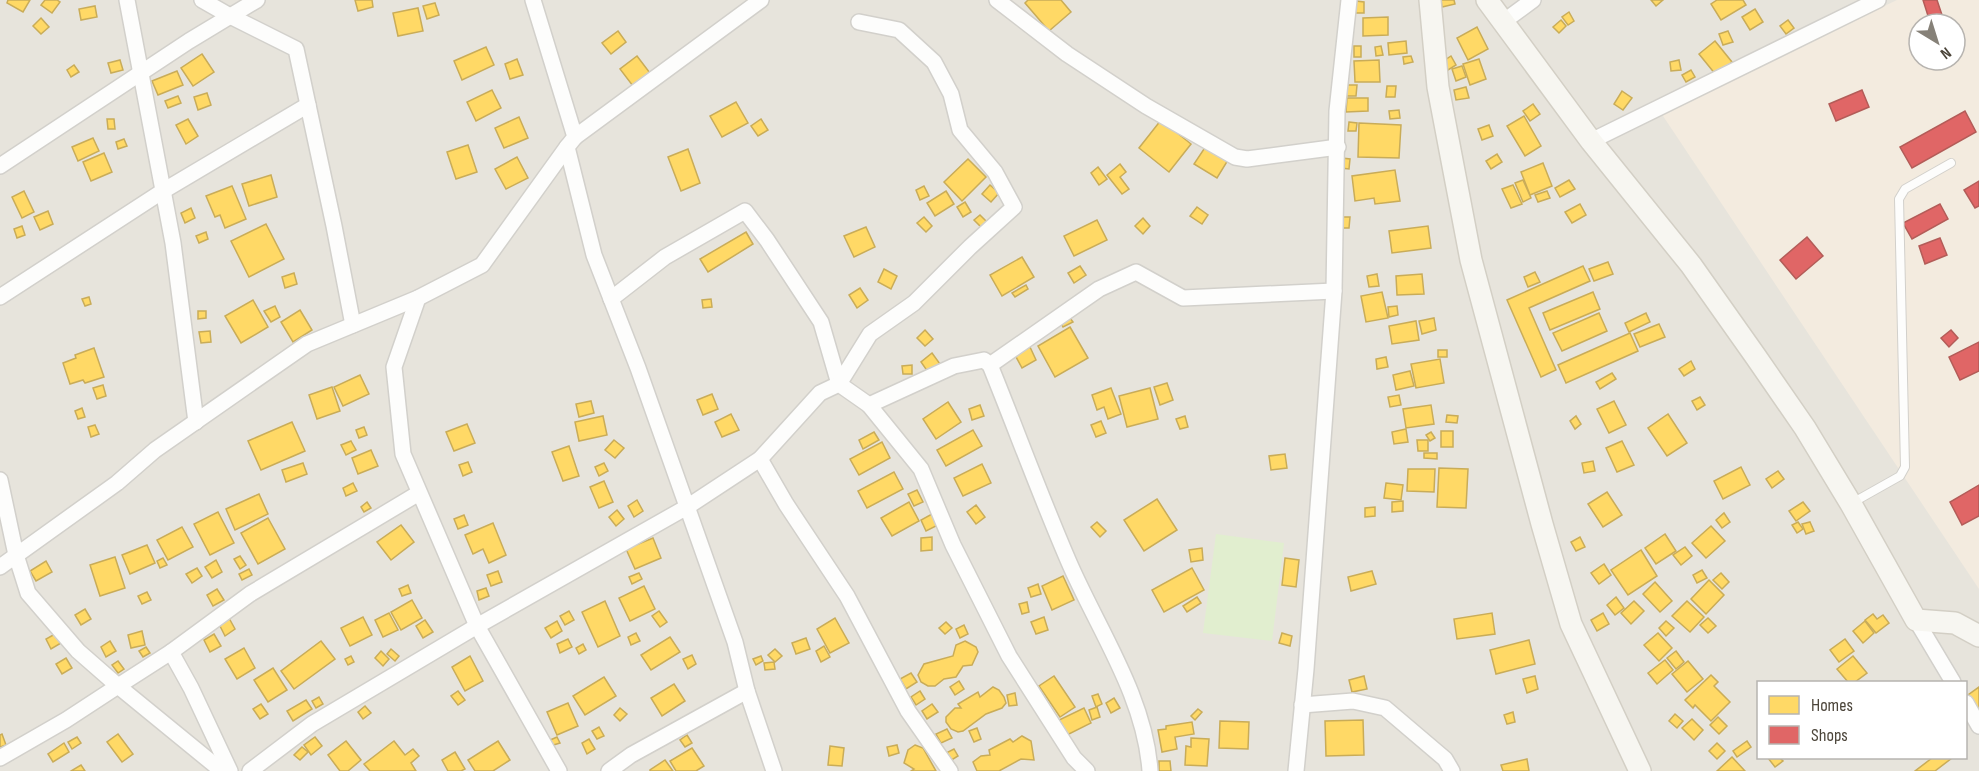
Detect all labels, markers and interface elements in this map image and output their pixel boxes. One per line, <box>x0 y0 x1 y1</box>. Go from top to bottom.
north arrow <box>1907 12 1967 72</box>
text: N <box>1936 43 1955 63</box>
legend <box>1757 681 1967 759</box>
text: Homes <box>1811 695 1853 716</box>
text: Shops <box>1811 725 1848 746</box>

